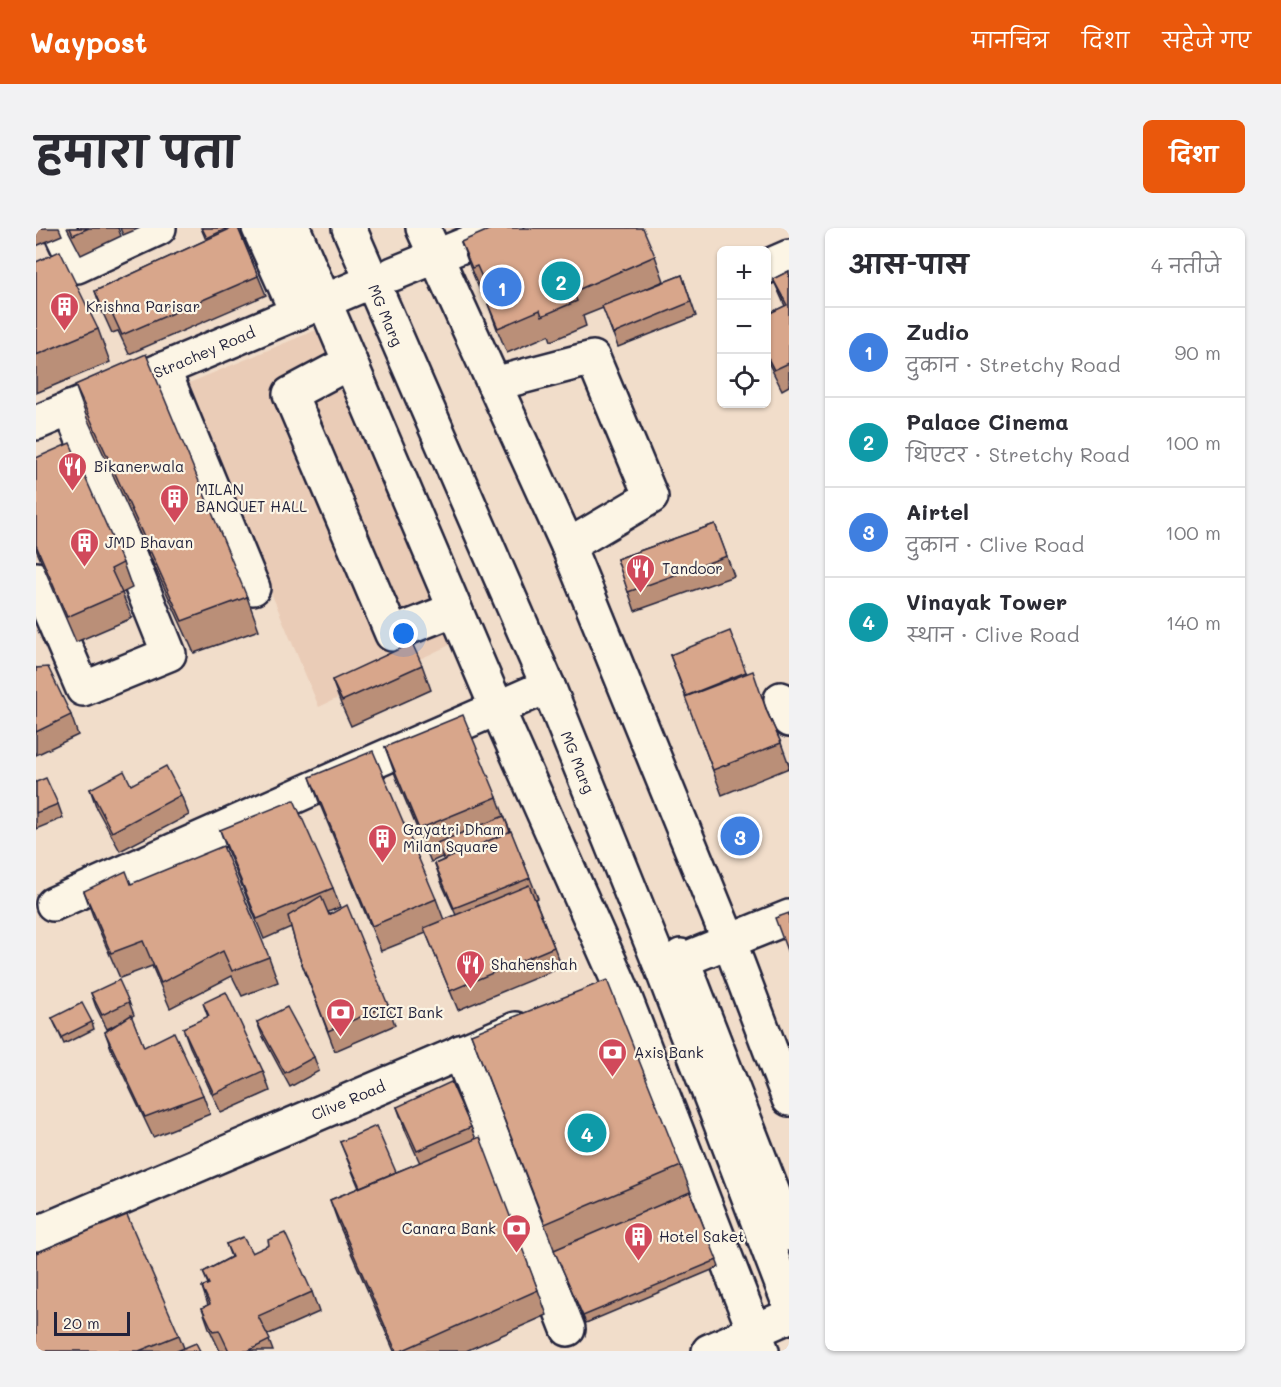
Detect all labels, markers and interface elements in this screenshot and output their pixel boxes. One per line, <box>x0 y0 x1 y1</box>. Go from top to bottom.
text: Waypost <box>30 24 147 60</box>
text: मानचित्र <box>972 26 1049 53</box>
text: दिशा <box>1082 26 1129 53</box>
text: सहेजे गए <box>1162 26 1251 53</box>
button: दिशा <box>1143 120 1245 193</box>
text: हमारा पता <box>36 123 238 178</box>
map controls <box>717 246 771 408</box>
button: + <box>717 246 771 300</box>
text: आस-पास <box>849 247 968 281</box>
text: 4 नतीजे <box>1151 252 1221 278</box>
pin: 2 <box>542 259 580 304</box>
pin: 1 <box>482 264 522 310</box>
street label: MG Marg <box>364 281 408 349</box>
building icon: Krishna Parisar <box>49 290 81 332</box>
place label: Krishna Parisar <box>86 296 200 316</box>
button: − <box>717 300 771 354</box>
text: Zudio <box>906 317 969 346</box>
street label: Strachey Road <box>150 322 258 382</box>
text: 1 <box>864 339 873 365</box>
text: 90 m <box>1175 339 1221 365</box>
text: दुकान · Stretchy Road <box>906 351 1121 377</box>
button: locate <box>717 354 771 408</box>
text: Palace Cinema <box>906 407 1069 436</box>
text: 2 <box>863 429 874 455</box>
text: 100 m <box>1165 429 1221 455</box>
text: थिएटर · Stretchy Road <box>906 441 1130 467</box>
restaurant icon: Bikanerwala <box>57 450 89 492</box>
place label: Bikanerwala <box>94 456 184 476</box>
place label: MILAN BANQUET HALL <box>196 479 307 516</box>
building icon: MILAN BANQUET HALL <box>159 482 191 524</box>
text: Airtel <box>906 497 969 526</box>
text: 3 <box>863 519 875 545</box>
text: 100 m <box>1165 519 1221 545</box>
building icon: JMD Bhavan <box>68 526 100 568</box>
text: दुकान · Clive Road <box>906 531 1084 557</box>
place label: JMD Bhavan <box>105 532 193 552</box>
restaurant icon: Tandoor <box>625 552 657 594</box>
place label: Tandoor <box>662 558 723 578</box>
text: Vinayak Tower <box>906 587 1067 616</box>
text: 4 <box>862 609 875 635</box>
text: 140 m <box>1166 609 1221 635</box>
your location <box>389 619 418 648</box>
text: स्थान · Clive Road <box>906 621 1080 647</box>
street label: MG Marg <box>556 728 600 796</box>
pin: 3 <box>720 814 760 858</box>
place label: Gayatri Dham Milan Square <box>403 819 504 856</box>
building icon: Gayatri Dham Milan Square <box>366 822 398 864</box>
restaurant icon: Shahenshah <box>454 948 486 990</box>
place label: Shahenshah <box>491 954 577 974</box>
bank icon: ICICI Bank <box>325 996 357 1038</box>
place label: ICICI Bank <box>362 1002 443 1022</box>
bank icon: Axis Bank <box>597 1036 629 1078</box>
place label: Axis Bank <box>634 1042 704 1062</box>
street label: Clive Road <box>308 1075 388 1125</box>
pin: 4 <box>568 1110 606 1156</box>
bank icon: Canara Bank <box>501 1212 533 1254</box>
place label: Canara Bank <box>402 1218 496 1238</box>
building icon: Hotel Saket <box>622 1220 654 1262</box>
place label: Hotel Saket <box>659 1226 745 1246</box>
scale bar <box>54 1309 130 1336</box>
text: 20 m <box>63 1312 100 1333</box>

